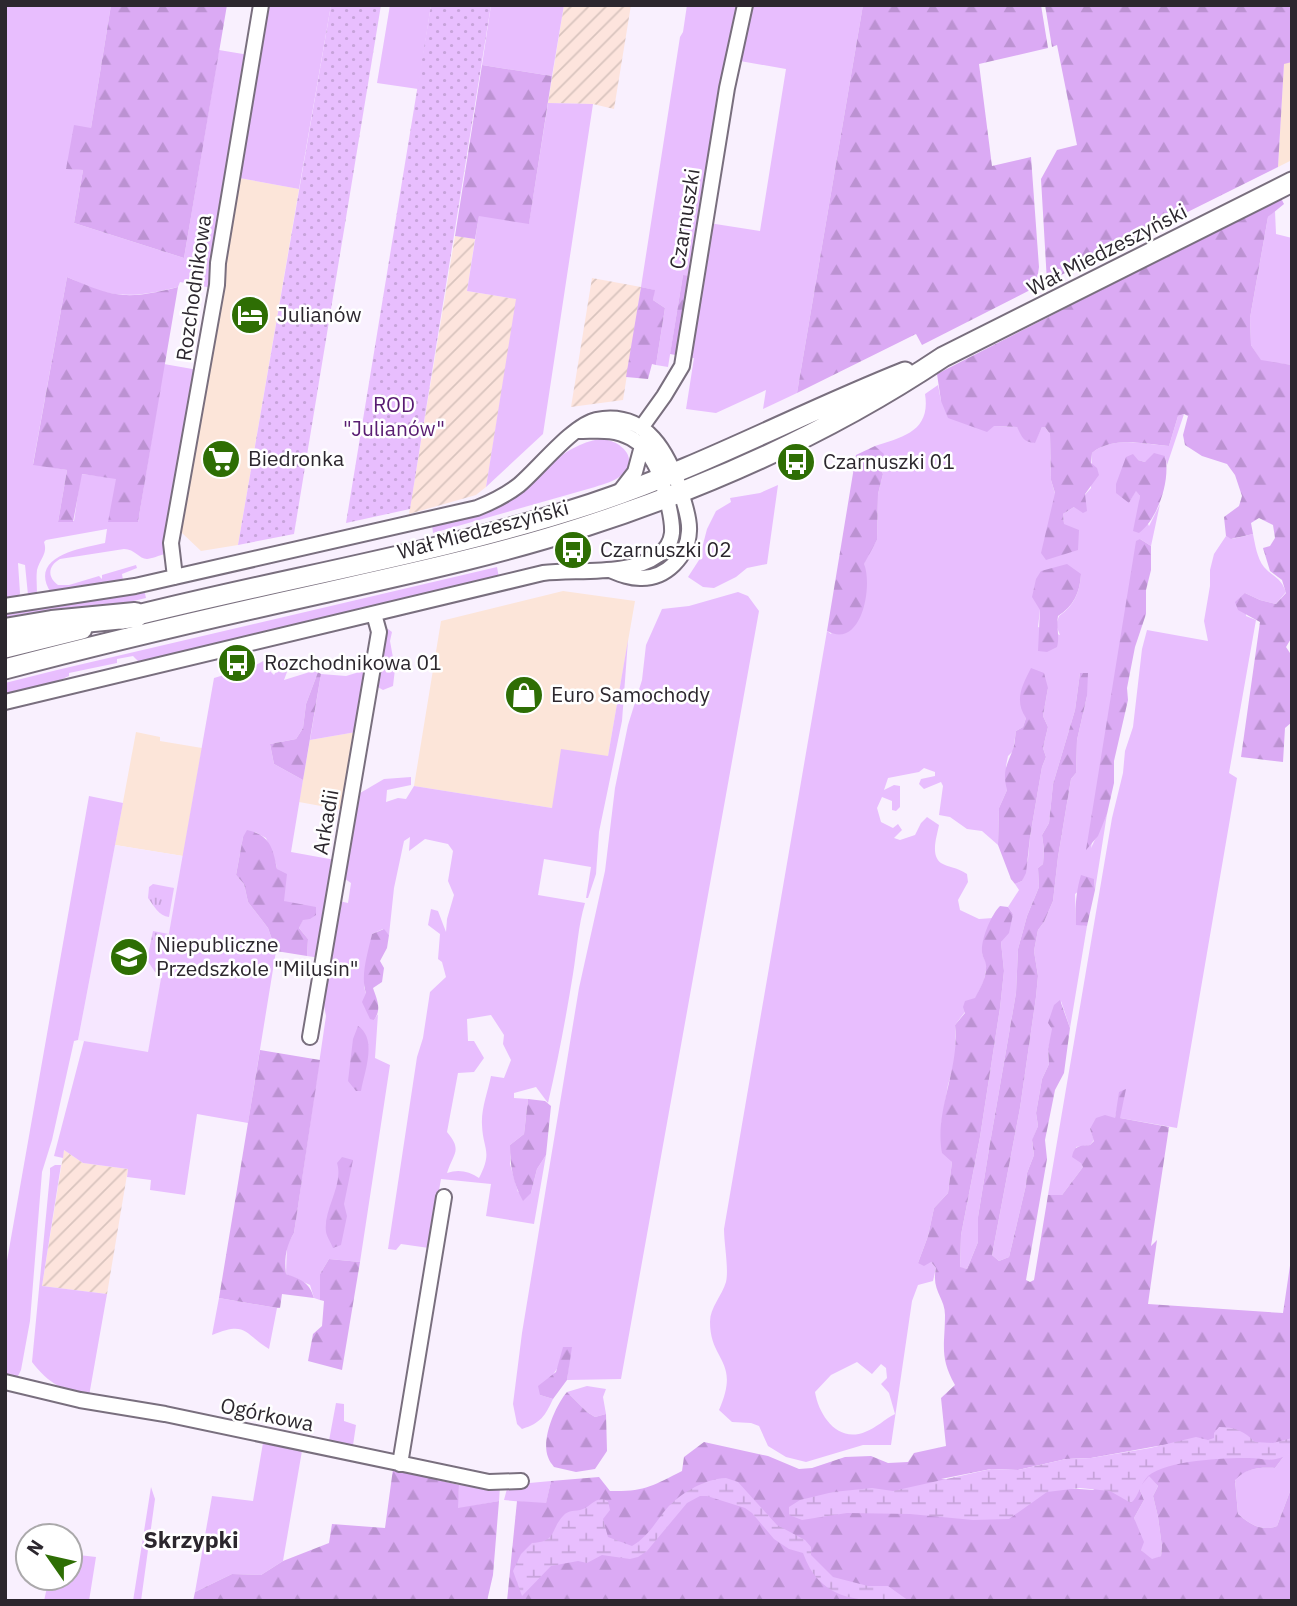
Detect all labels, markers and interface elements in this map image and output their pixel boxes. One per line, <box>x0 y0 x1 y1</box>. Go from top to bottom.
street label: Czarnuszki <box>662 166 706 271</box>
street label: Wał Miedzeszyński <box>1022 197 1191 302</box>
street label: Rozchodnikowa <box>169 213 217 363</box>
hotel icon: Julianów <box>229 294 271 336</box>
place label: Julianów <box>277 300 362 328</box>
park label: ROD "Julianów" <box>343 390 445 442</box>
supermarket icon: Biedronka <box>200 438 242 480</box>
bus stop icon: Czarnuszki 01 <box>775 441 817 483</box>
place label: Biedronka <box>248 444 344 472</box>
place label: Czarnuszki 01 <box>823 447 955 475</box>
street label: Wał Miedzeszyński <box>394 493 572 565</box>
bus stop icon: Czarnuszki 02 <box>552 529 594 571</box>
place label: Czarnuszki 02 <box>600 535 732 563</box>
bus stop icon: Rozchodnikowa 01 <box>216 642 258 684</box>
place label: Rozchodnikowa 01 <box>264 648 442 676</box>
shop icon: Euro Samochody <box>503 674 545 716</box>
place label: Euro Samochody <box>551 680 710 708</box>
street label: Arkadii <box>305 787 345 857</box>
place label: Niepubliczne Przedszkole "Milusin" <box>156 930 359 982</box>
school or university icon: Niepubliczne Przedszkole "Milusin" <box>108 936 150 978</box>
street label: Ogórkowa <box>218 1390 316 1438</box>
north arrow <box>14 1522 84 1592</box>
district label: Skrzypki <box>144 1524 238 1554</box>
text: N <box>21 1535 49 1560</box>

